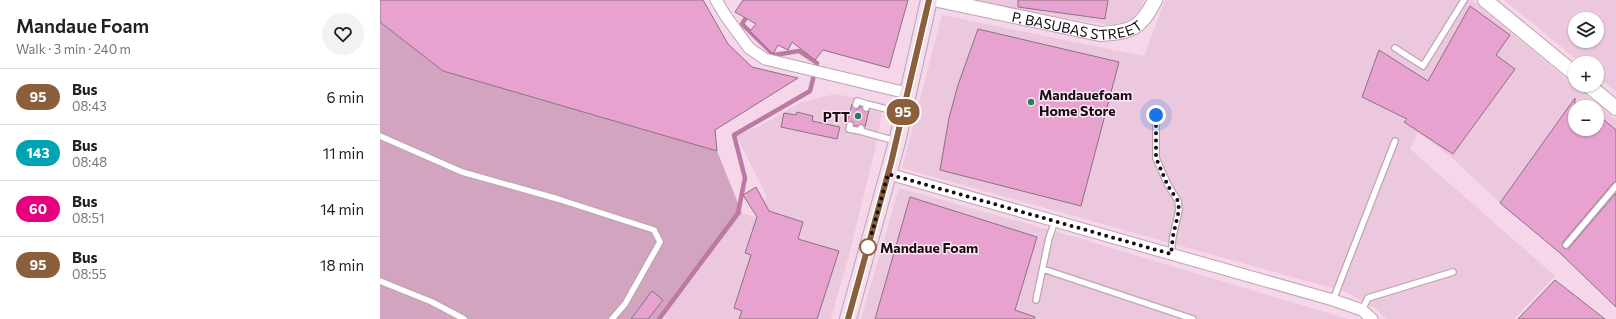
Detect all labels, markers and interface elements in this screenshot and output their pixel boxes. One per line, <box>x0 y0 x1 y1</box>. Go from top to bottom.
street label: P. BASUBAS STREET <box>1011 7 1145 43</box>
map controls <box>1568 12 1604 136</box>
button: layers <box>1568 12 1604 48</box>
button: heart <box>322 13 364 55</box>
text: Mandaue Foam <box>16 14 149 37</box>
text: Walk · 3 min · 240 m <box>16 41 131 57</box>
button: + <box>1568 56 1604 92</box>
text: Bus <box>72 80 97 98</box>
place label: Mandauefoam Home Store <box>1039 86 1132 119</box>
text: 95 <box>30 88 46 105</box>
text: 6 min <box>326 88 364 106</box>
marker: Mandauefoam Home Store <box>1026 97 1036 107</box>
text: 08:43 <box>72 98 107 114</box>
line badge: 95 <box>885 99 921 125</box>
button: − <box>1568 100 1604 136</box>
text: 95 <box>895 103 911 120</box>
your location <box>1146 105 1166 125</box>
place label: PTT <box>823 108 850 125</box>
marker: PTT <box>853 111 863 121</box>
text: Bus <box>72 136 97 154</box>
text: 143 <box>26 144 50 161</box>
text: 11 min <box>323 144 364 162</box>
text: 08:48 <box>72 154 107 170</box>
text: Bus <box>72 192 97 210</box>
text: 60 <box>29 200 47 217</box>
text: 14 min <box>320 200 364 218</box>
text: 08:51 <box>72 210 104 226</box>
marker: Mandaue Foam <box>859 238 877 256</box>
place label: Mandaue Foam <box>880 239 978 256</box>
text: Bus <box>72 248 97 266</box>
text: 95 <box>30 256 46 273</box>
text: 18 min <box>320 256 364 274</box>
text: 08:55 <box>72 266 106 282</box>

